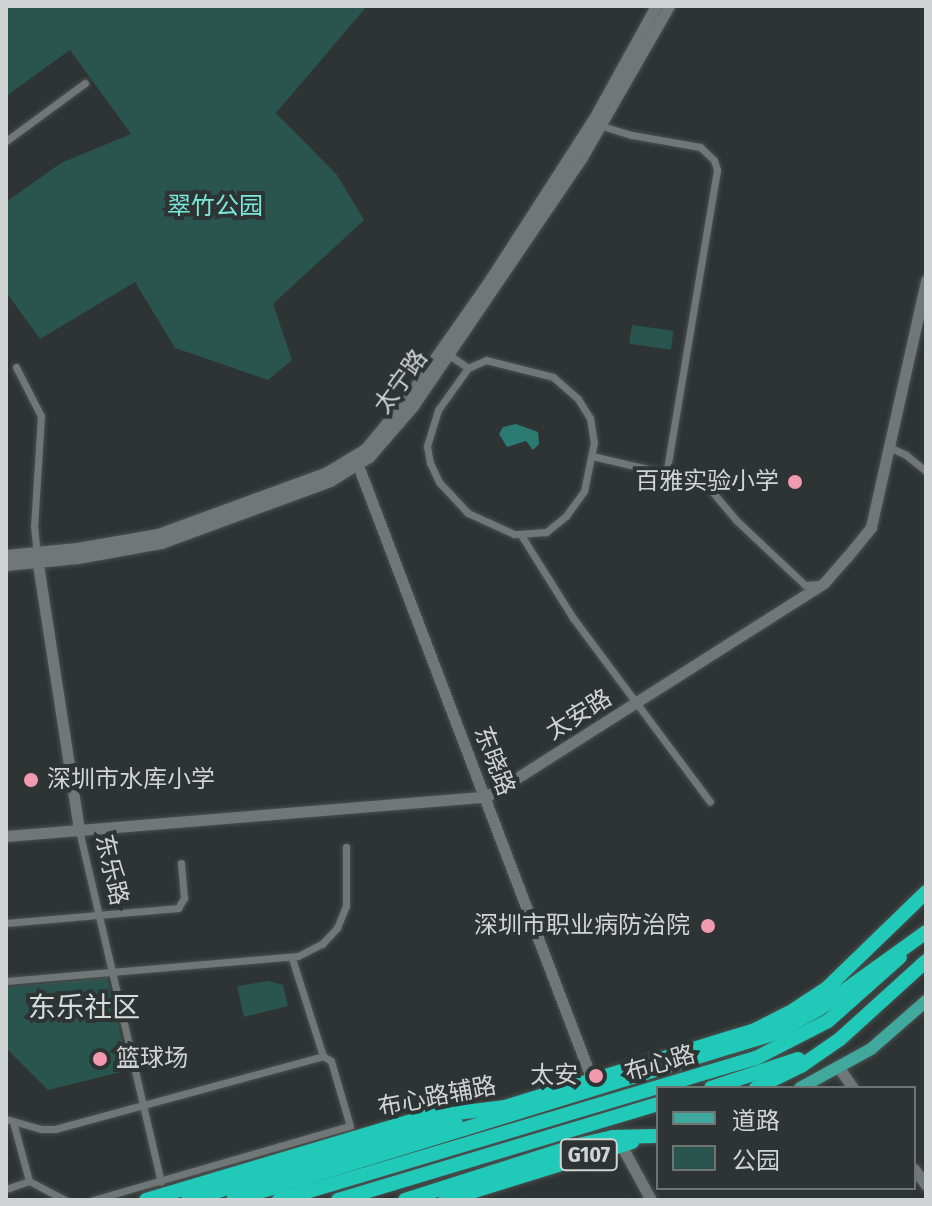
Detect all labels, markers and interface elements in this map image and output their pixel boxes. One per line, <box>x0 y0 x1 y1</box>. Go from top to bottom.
park label: 翠竹公园 <box>167 193 263 221</box>
street label: 太宁路 <box>368 344 434 420</box>
place label: 百雅实验小学 <box>635 468 779 496</box>
marker: 百雅实验小学 <box>786 473 804 491</box>
street label: 太安路 <box>541 684 617 746</box>
street label: 东晓路 <box>468 722 520 800</box>
place label: 深圳市水库小学 <box>47 766 215 794</box>
marker: 深圳市水库小学 <box>22 771 40 789</box>
street label: 东乐路 <box>89 832 133 908</box>
place label: 深圳市职业病防治院 <box>474 912 690 940</box>
marker: 深圳市职业病防治院 <box>697 915 719 937</box>
district label: 东乐社区 <box>28 991 140 1025</box>
street label: 布心路 <box>621 1040 699 1088</box>
place label: 篮球场 <box>116 1045 188 1073</box>
marker: 篮球场 <box>91 1050 109 1068</box>
place label: 太安 <box>530 1062 578 1090</box>
marker: 太安 <box>585 1065 607 1087</box>
street label: 布心路辅路 <box>375 1071 499 1123</box>
legend <box>656 1086 916 1190</box>
text: 道路 <box>732 1107 780 1135</box>
road number: G107 <box>559 1137 619 1173</box>
text: 公园 <box>732 1147 780 1175</box>

